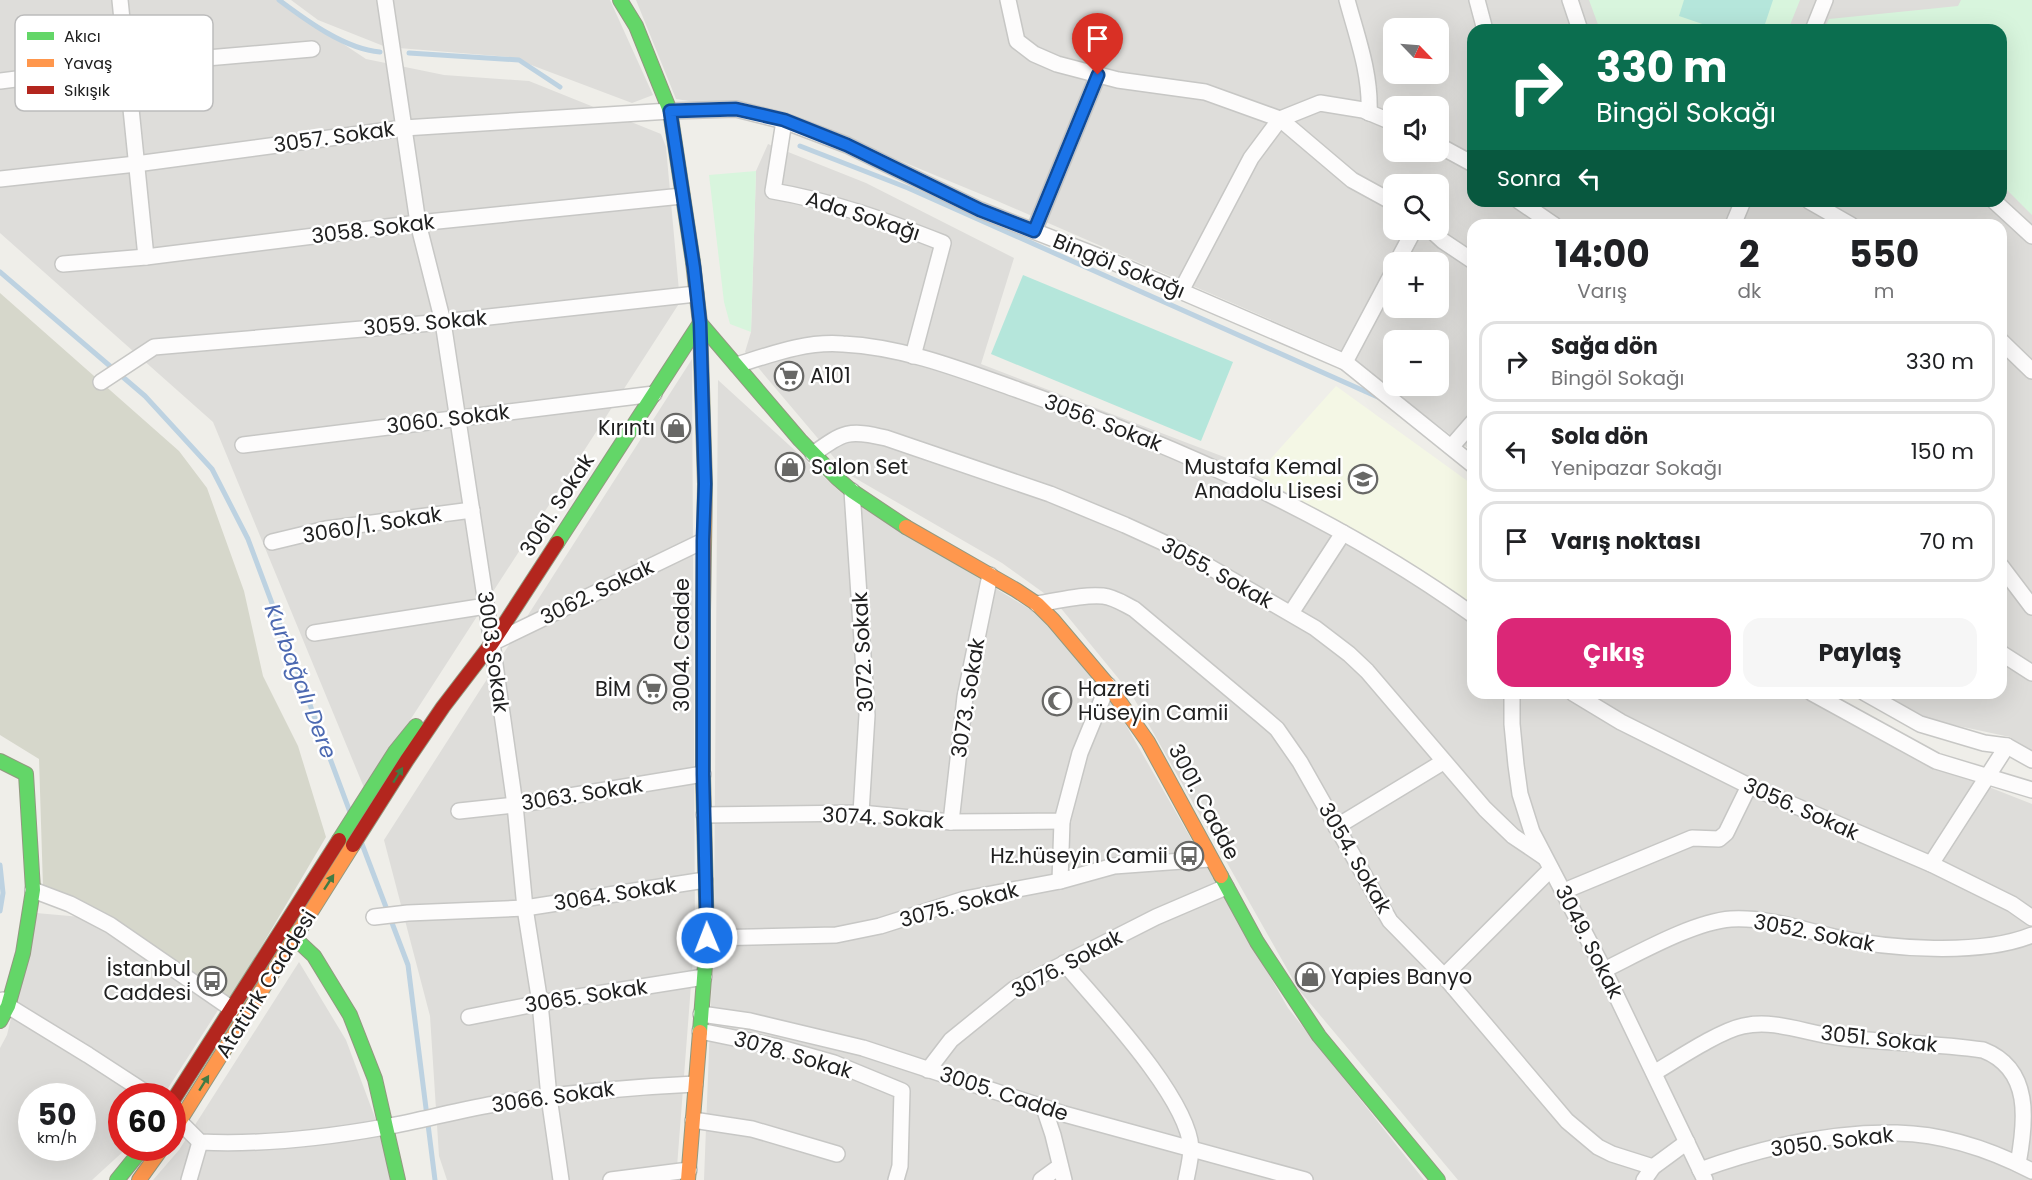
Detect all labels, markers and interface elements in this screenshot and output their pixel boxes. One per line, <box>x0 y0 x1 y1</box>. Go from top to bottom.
pin <box>1072 13 1123 75</box>
legend <box>15 15 213 111</box>
north arrow <box>1383 18 1449 84</box>
map controls <box>1383 18 1449 396</box>
icon: arrive <box>1081 22 1114 55</box>
text: Akıcı <box>64 25 101 48</box>
text: 330 m <box>1596 38 1728 97</box>
icon: right <box>1497 48 1575 126</box>
text: Yavaş <box>64 52 112 75</box>
text: Sıkışık <box>64 79 111 102</box>
text: Bingöl Sokağı <box>1596 94 1776 131</box>
button: sound <box>1383 96 1449 162</box>
street label: 3057. Sokak <box>272 114 396 159</box>
icon: left <box>1573 162 1606 195</box>
text: Sonra <box>1497 163 1561 194</box>
button: search <box>1383 174 1449 240</box>
street label: Ada Sokağı <box>802 183 924 248</box>
street label: 3058. Sokak <box>310 207 436 250</box>
street label: Bingöl Sokağı <box>1049 226 1190 305</box>
text: 14:00 <box>1555 229 1650 280</box>
text: 2 <box>1739 229 1760 280</box>
text: 550 <box>1849 229 1919 280</box>
button: + <box>1383 252 1449 318</box>
text: Varış <box>1577 277 1627 305</box>
text: dk <box>1737 277 1761 305</box>
text: m <box>1874 277 1894 305</box>
street label: 3059. Sokak <box>362 303 488 342</box>
button: − <box>1383 330 1449 396</box>
text: Sağa dön <box>1551 331 1658 362</box>
icon: right <box>1500 345 1533 378</box>
text: 330 m <box>1906 346 1974 377</box>
supermarket icon: A101 <box>773 360 805 392</box>
place label: A101 <box>810 361 851 390</box>
text: Bingöl Sokağı <box>1551 364 1684 392</box>
street label: 3056. Sokak <box>1040 387 1166 458</box>
street label: 3060. Sokak <box>385 397 511 440</box>
shop icon: Kırıntı <box>660 412 692 444</box>
place label: Kırıntı <box>598 413 655 442</box>
text: Sola dön <box>1551 421 1648 452</box>
icon: left <box>1500 435 1533 468</box>
text: 150 m <box>1911 436 1974 467</box>
street label: 3061. Sokak <box>512 448 601 562</box>
shop icon: Salon Set <box>774 451 806 483</box>
place label: Salon Set <box>811 452 908 481</box>
place label: Mustafa Kemal Anadolu Lisesi <box>1184 452 1342 505</box>
text: Yenipazar Sokağı <box>1551 454 1722 482</box>
school or university icon: Mustafa Kemal Anadolu Lisesi <box>1347 463 1379 495</box>
street label: 3060/1. Sokak <box>300 499 444 550</box>
icon: arrive <box>1500 525 1533 558</box>
text: Varış noktası <box>1551 526 1701 557</box>
text: 70 m <box>1920 526 1974 557</box>
street label: 3055. Sokak <box>1156 530 1278 615</box>
street label: 3062. Sokak <box>535 552 658 631</box>
street label: 3004. Cadde <box>667 578 696 712</box>
street label: 3003. Sokak <box>471 589 516 715</box>
street label: 3072. Sokak <box>845 591 880 713</box>
water label: Kurbağalı Dere <box>257 599 344 763</box>
button: Çıkış <box>1497 618 1731 687</box>
button: Paylaş <box>1743 618 1977 687</box>
street label: 3073. Sokak <box>944 636 991 760</box>
supermarket icon: BİM <box>636 673 668 705</box>
place label: BİM <box>595 674 631 703</box>
place label: Hazreti Hüseyin Camii <box>1078 674 1228 727</box>
mosque icon: Hazreti Hüseyin Camii <box>1041 685 1073 717</box>
street label: 3001. Cadde <box>1162 739 1247 865</box>
one-way arrow <box>392 767 403 784</box>
street label: 3063. Sokak <box>519 770 645 817</box>
street label: 3056. Sokak <box>1739 770 1864 847</box>
street label: 3054. Sokak <box>1312 797 1399 919</box>
street label: 3074. Sokak <box>821 800 945 835</box>
bus stop icon: Hz.hüseyin Camii <box>1173 840 1205 872</box>
place label: Hz.hüseyin Camii <box>990 841 1168 870</box>
street label: 3064. Sokak <box>552 869 678 918</box>
one-way arrow <box>324 874 335 891</box>
street label: 3075. Sokak <box>896 875 1022 934</box>
street label: 3049. Sokak <box>1548 880 1631 1004</box>
street label: Atatürk Caddesi <box>208 904 323 1063</box>
position arrow <box>675 906 739 970</box>
street label: 3052. Sokak <box>1751 907 1877 958</box>
street label: 3076. Sokak <box>1006 922 1128 1005</box>
place label: İstanbul Caddesi̇ <box>104 954 191 1007</box>
shop icon: Yapies Banyo <box>1294 961 1326 993</box>
place label: Yapies Banyo <box>1331 962 1472 991</box>
bus stop icon: İstanbul Caddesi̇ <box>196 965 228 997</box>
street label: 3065. Sokak <box>523 971 649 1020</box>
street label: 3051. Sokak <box>1819 1018 1939 1059</box>
street label: 3078. Sokak <box>731 1024 856 1085</box>
street label: 3005. Cadde <box>936 1059 1072 1128</box>
street label: 3066. Sokak <box>490 1074 616 1119</box>
one-way arrow <box>198 1075 209 1092</box>
speed limit sign: 60 <box>108 1083 186 1161</box>
text: 50 <box>37 1093 77 1136</box>
street label: 3050. Sokak <box>1769 1120 1895 1163</box>
text: km/h <box>37 1127 77 1148</box>

